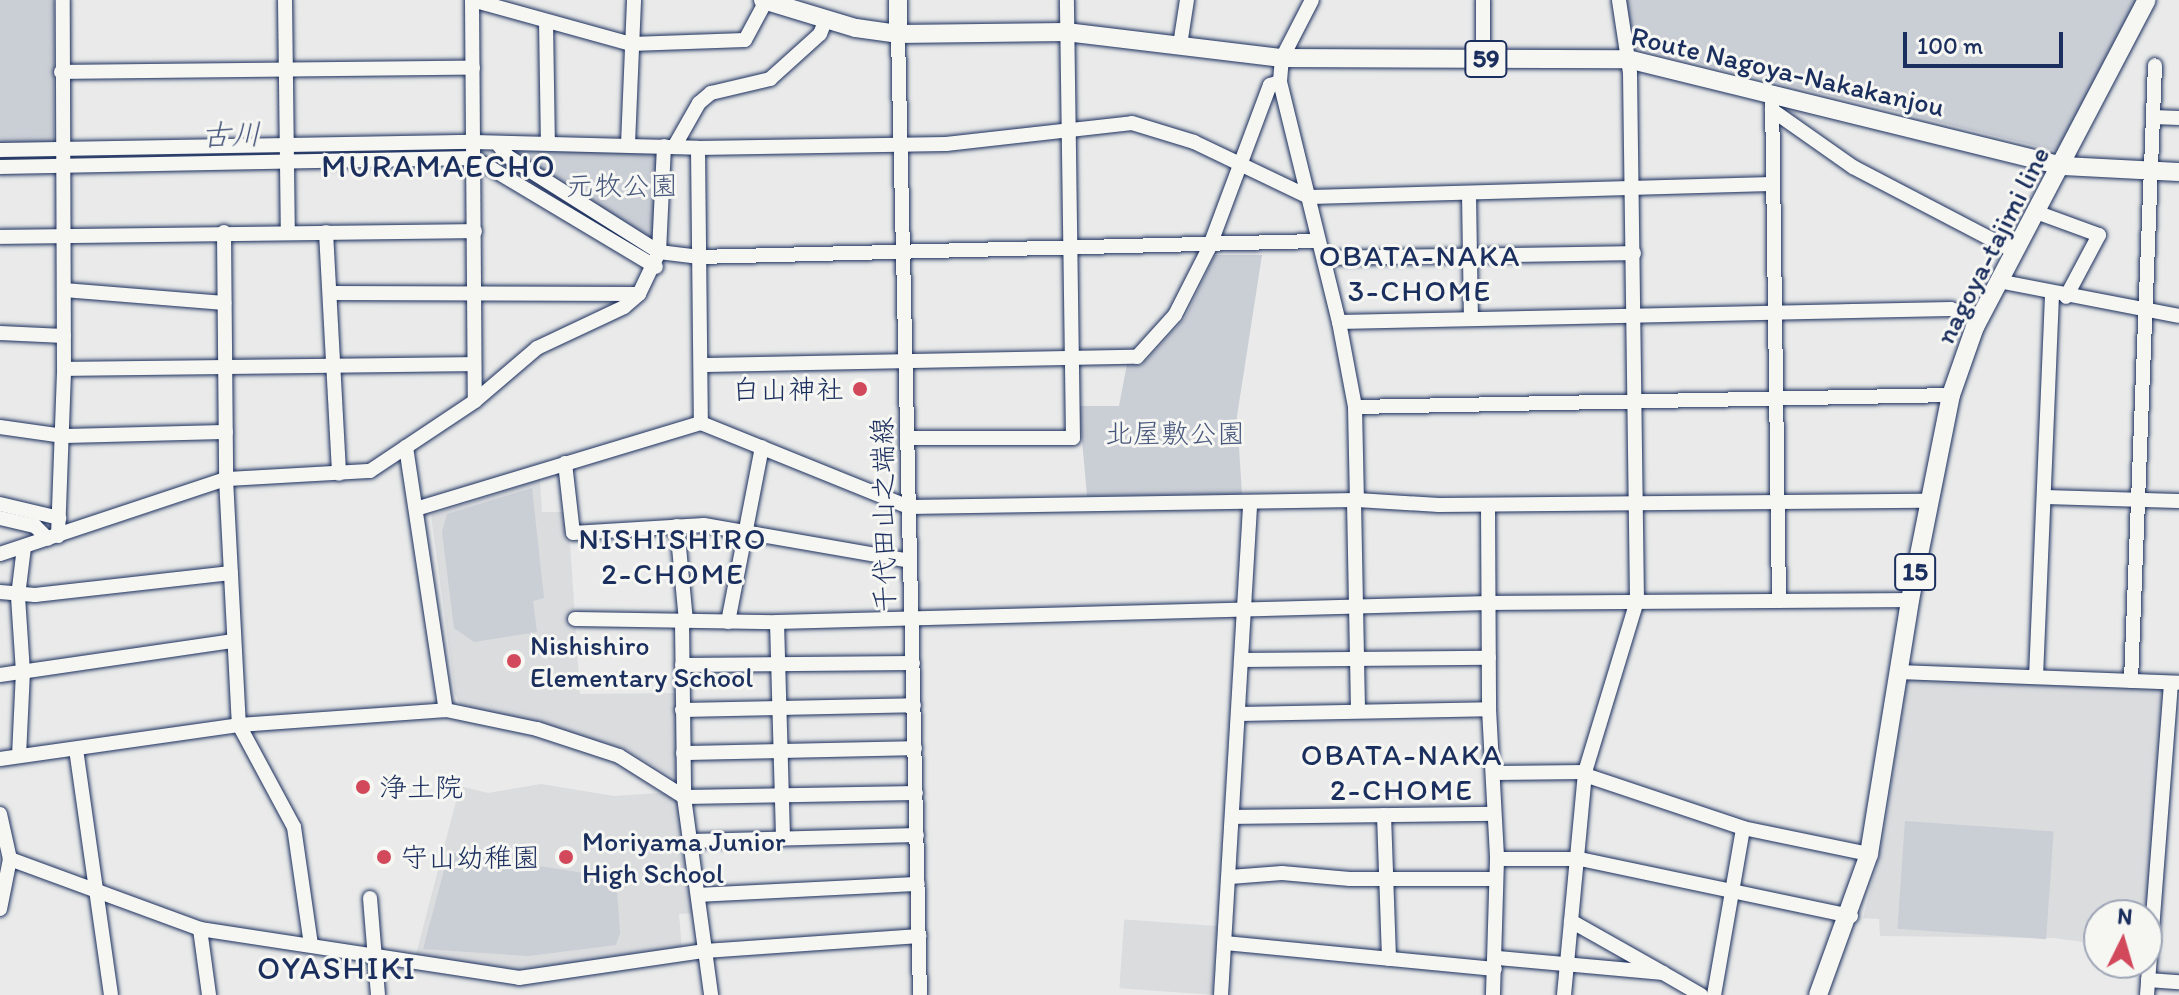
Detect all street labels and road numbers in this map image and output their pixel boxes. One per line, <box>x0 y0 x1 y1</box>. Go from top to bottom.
street label: Route Nagoya-Nakakanjou <box>1628 19 1948 123</box>
road number: 59 <box>1464 37 1508 81</box>
street label: nagoya-tajimi line <box>1928 141 2056 349</box>
street label: 千代田山之端線 <box>864 417 902 613</box>
road number: 15 <box>1893 550 1937 594</box>

